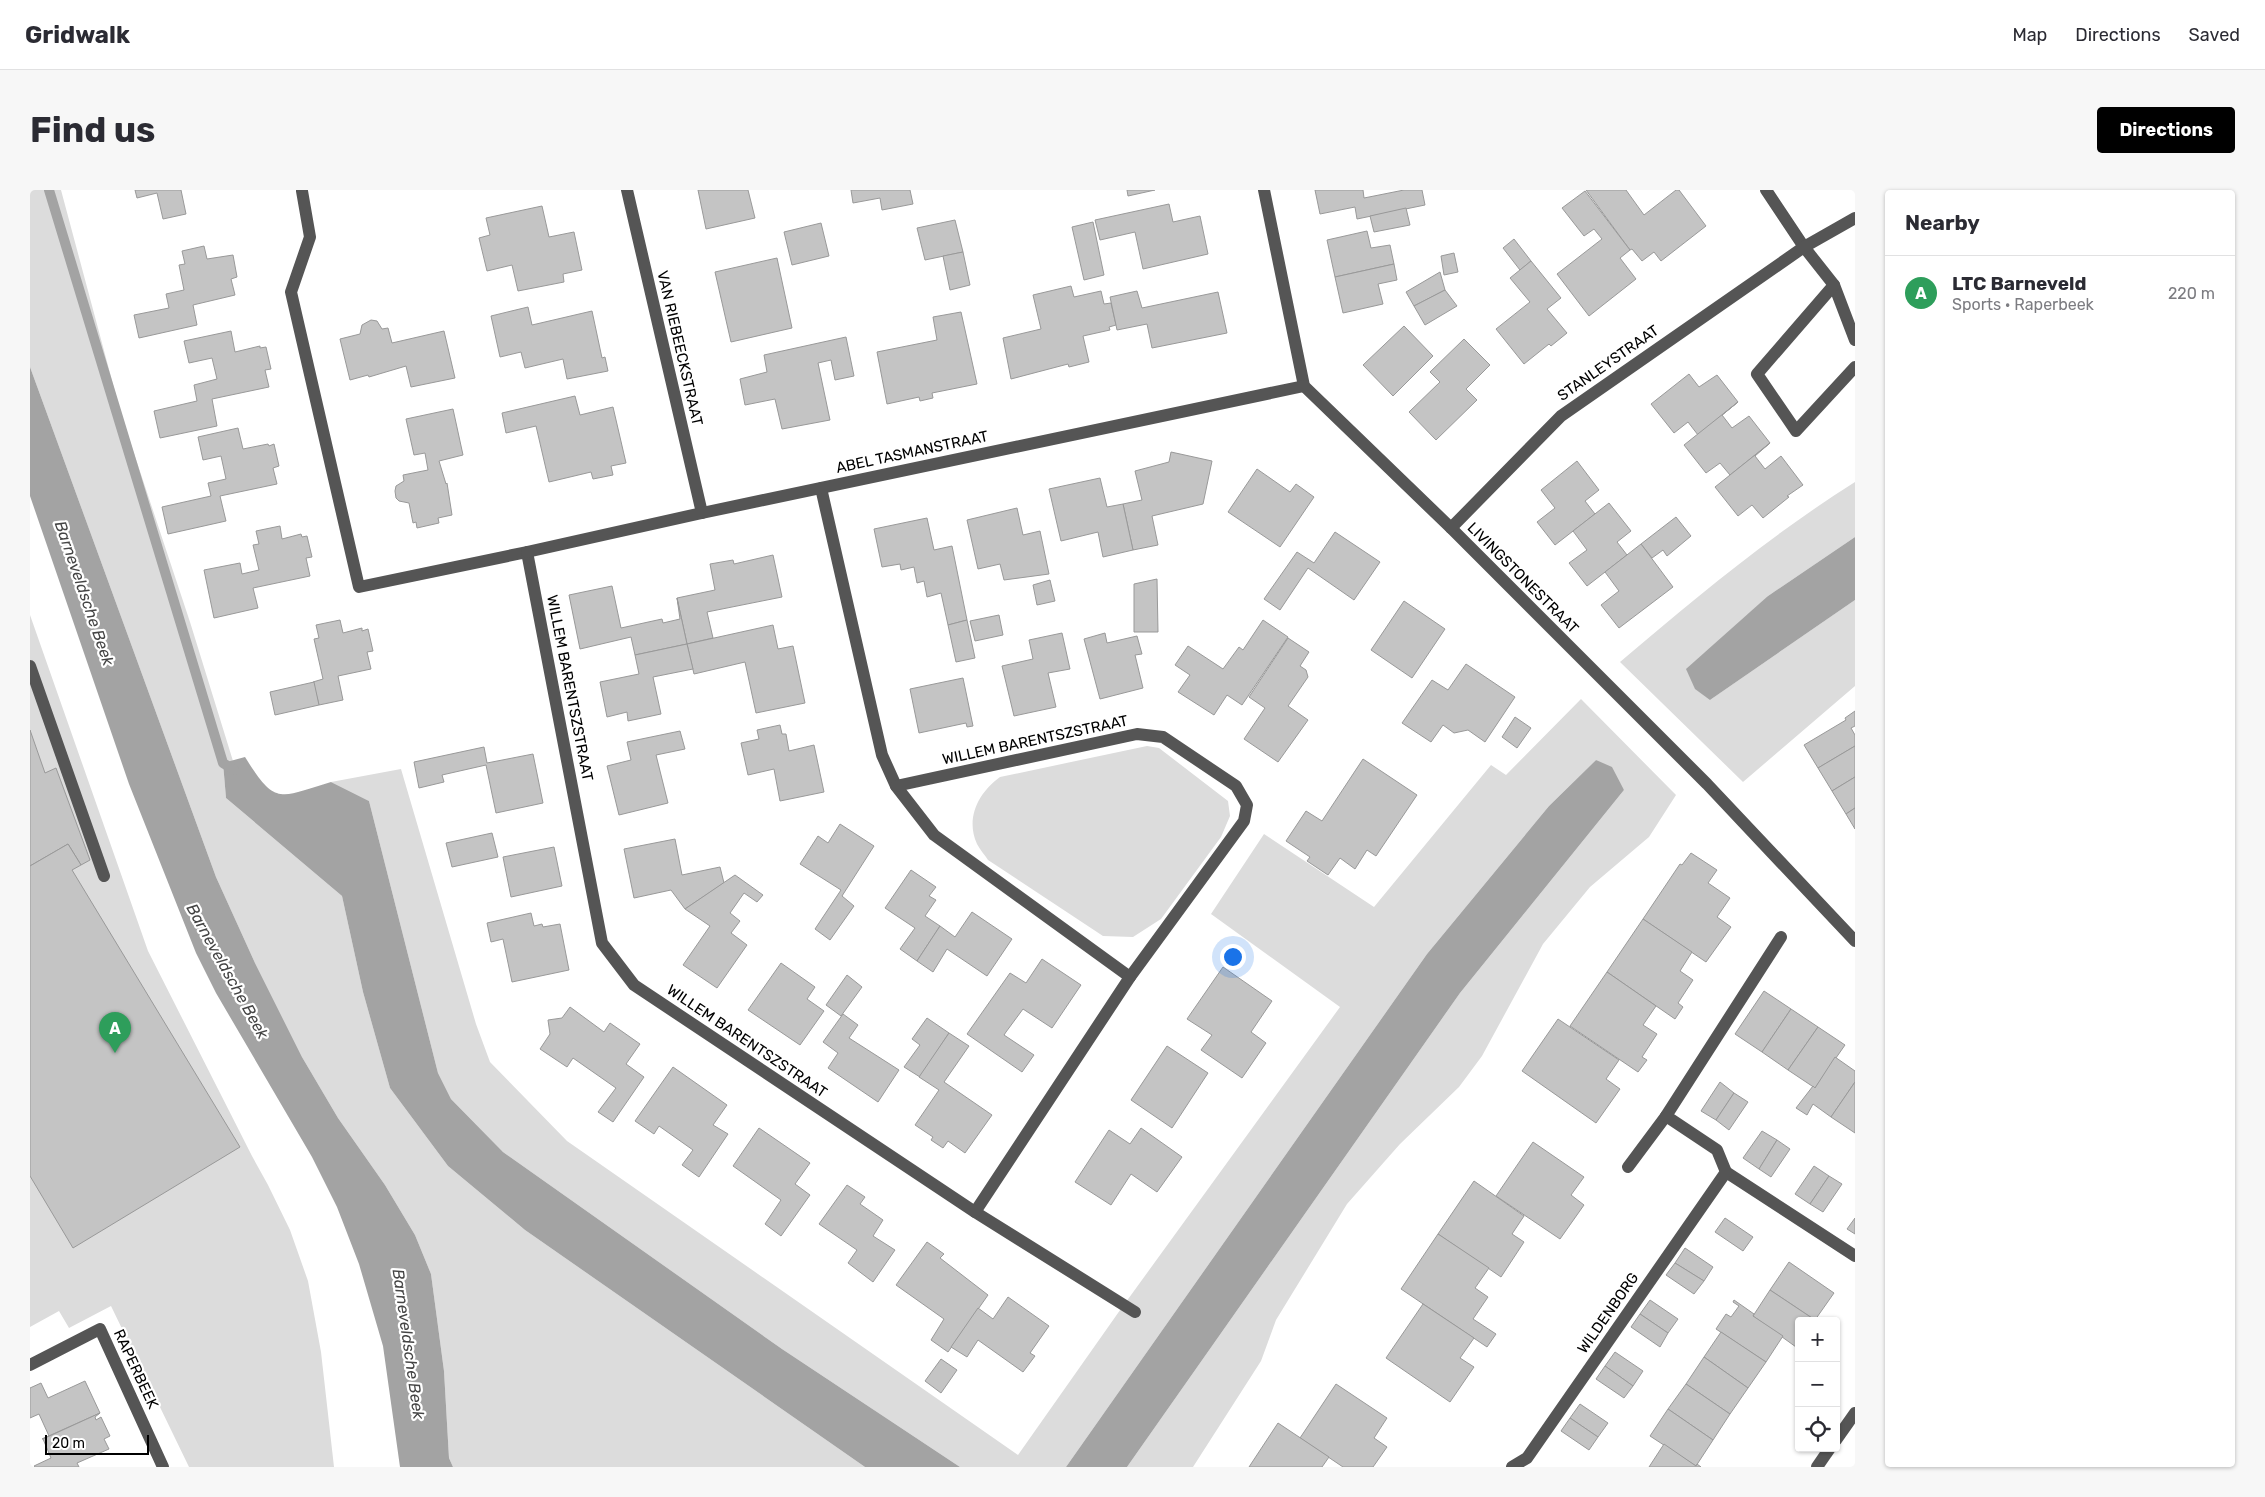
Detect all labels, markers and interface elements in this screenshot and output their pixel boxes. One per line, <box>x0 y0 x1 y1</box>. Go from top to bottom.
text: Gridwalk <box>25 21 130 49</box>
text: Map <box>2012 24 2047 46</box>
text: Directions <box>2075 24 2161 46</box>
text: Saved <box>2189 24 2240 46</box>
button: Directions <box>2097 107 2235 153</box>
text: Find us <box>30 109 155 151</box>
text: Nearby <box>1905 210 1980 235</box>
street label: VAN RIEBEECKSTRAAT <box>653 269 707 428</box>
text: LTC Barneveld <box>1952 272 2086 295</box>
text: A <box>1915 284 1927 303</box>
text: 220 m <box>2168 284 2215 303</box>
text: Sports · Raperbeek <box>1952 295 2094 314</box>
street label: STANLEYSTRAAT <box>1554 321 1662 405</box>
street label: ABEL TASMANSTRAAT <box>834 427 990 477</box>
water label: Barneveldsche Beek <box>51 518 118 669</box>
street label: LIVINGSTONESTRAAT <box>1464 519 1583 638</box>
street label: WILLEM BARENTSZSTRAAT <box>543 593 597 783</box>
street label: WILLEM BARENTSZSTRAAT <box>941 711 1130 768</box>
water label: Barneveldsche Beek <box>182 900 273 1043</box>
your location <box>1220 944 1246 970</box>
street label: WILLEM BARENTSZSTRAAT <box>663 981 831 1102</box>
pin: A <box>99 1012 131 1053</box>
water label: Barneveldsche Beek <box>389 1268 429 1421</box>
street label: WILDENBORG <box>1573 1269 1643 1357</box>
map controls <box>1795 1317 1840 1452</box>
button: + <box>1795 1317 1840 1362</box>
street label: RAPERBEEK <box>110 1326 162 1412</box>
button: − <box>1795 1362 1840 1407</box>
button: locate <box>1795 1407 1840 1452</box>
scale bar <box>45 1432 149 1455</box>
text: 20 m <box>52 1435 85 1452</box>

